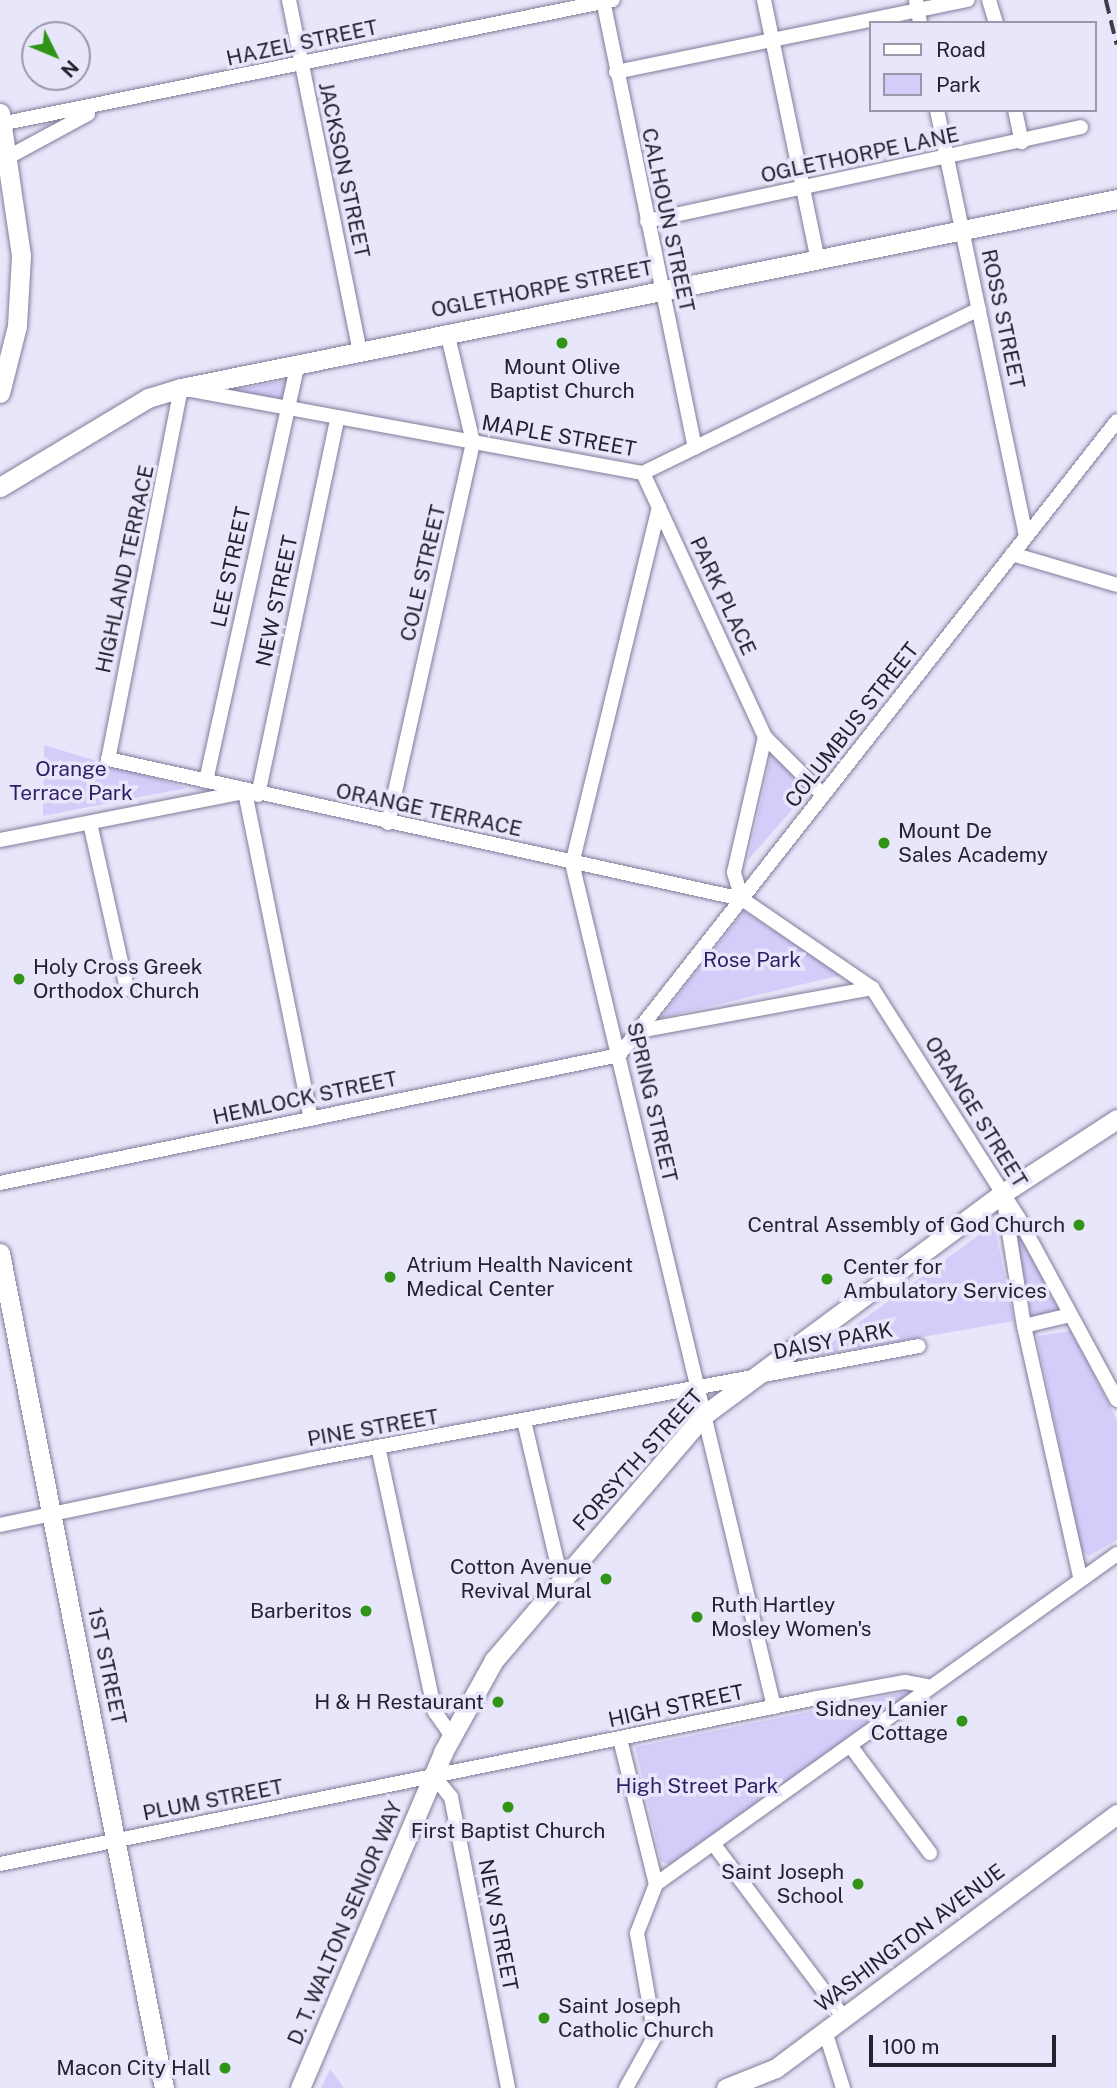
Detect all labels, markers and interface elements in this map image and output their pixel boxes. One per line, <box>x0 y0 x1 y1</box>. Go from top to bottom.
street label: HAZEL STREET <box>224 15 380 71</box>
north arrow <box>21 21 91 91</box>
legend <box>869 21 1096 112</box>
text: Road <box>936 37 986 62</box>
text: N <box>57 56 83 82</box>
text: Park <box>936 72 981 97</box>
street label: JACKSON STREET <box>313 80 375 260</box>
street label: OGLETHORPE LANE <box>759 122 961 188</box>
street label: CALHOUN STREET <box>636 126 700 314</box>
street label: ROSS STREET <box>976 247 1030 391</box>
street label: OGLETHORPE STREET <box>429 255 655 323</box>
marker: Mount Olive Baptist Church <box>554 335 570 351</box>
place label: Mount Olive Baptist Church <box>489 354 635 404</box>
street label: MAPLE STREET <box>480 410 638 462</box>
street label: HIGHLAND TERRACE <box>91 463 159 675</box>
street label: COLE STREET <box>395 502 451 644</box>
street label: LEE STREET <box>206 504 256 630</box>
street label: NEW STREET <box>251 533 303 669</box>
street label: PARK PLACE <box>685 533 761 659</box>
street label: COLUMBUS STREET <box>780 638 924 812</box>
park label: Orange Terrace Park <box>9 756 133 806</box>
street label: ORANGE TERRACE <box>334 778 524 842</box>
place label: Mount De Sales Academy <box>898 818 1048 868</box>
marker: Mount De Sales Academy <box>876 835 892 851</box>
park label: Rose Park <box>703 947 801 973</box>
place label: Holy Cross Greek Orthodox Church <box>33 954 203 1004</box>
marker: Holy Cross Greek Orthodox Church <box>11 971 27 987</box>
street label: SPRING STREET <box>621 1020 683 1184</box>
street label: ORANGE STREET <box>919 1032 1033 1192</box>
street label: HEMLOCK STREET <box>210 1066 400 1130</box>
place label: Central Assembly of God Church <box>747 1212 1065 1238</box>
marker: Central Assembly of God Church <box>1071 1217 1087 1233</box>
place label: Atrium Health Navicent Medical Center <box>406 1252 633 1302</box>
place label: Center for Ambulatory Services <box>843 1254 1047 1304</box>
marker: Atrium Health Navicent Medical Center <box>380 1267 400 1287</box>
marker: Center for Ambulatory Services <box>817 1269 837 1289</box>
street label: DAISY PARK <box>771 1317 895 1365</box>
street label: FORSYTH STREET <box>568 1384 708 1536</box>
street label: PINE STREET <box>305 1404 441 1452</box>
place label: Cotton Avenue Revival Mural <box>450 1554 592 1604</box>
marker: Cotton Avenue Revival Mural <box>598 1571 614 1587</box>
place label: Ruth Hartley Mosley Women's <box>711 1592 872 1642</box>
place label: Barberitos <box>250 1598 352 1624</box>
marker: Barberitos <box>358 1603 374 1619</box>
street label: 1ST STREET <box>82 1605 132 1727</box>
marker: Ruth Hartley Mosley Women's <box>689 1609 705 1625</box>
street label: HIGH STREET <box>606 1679 746 1733</box>
place label: H & H Restaurant <box>314 1689 484 1715</box>
marker: H & H Restaurant <box>490 1694 506 1710</box>
place label: Sidney Lanier Cottage <box>815 1696 948 1746</box>
marker: Sidney Lanier Cottage <box>954 1713 970 1729</box>
park label: High Street Park <box>616 1773 778 1799</box>
street label: PLUM STREET <box>140 1774 286 1826</box>
street label: D. T. WALTON SENIOR WAY <box>282 1797 408 2049</box>
marker: First Baptist Church <box>500 1799 516 1815</box>
place label: First Baptist Church <box>411 1818 605 1844</box>
street label: NEW STREET <box>473 1857 523 1993</box>
place label: Saint Joseph School <box>721 1859 844 1909</box>
street label: WASHINGTON AVENUE <box>810 1859 1010 2017</box>
marker: Saint Joseph School <box>850 1876 866 1892</box>
place label: Saint Joseph Catholic Church <box>558 1993 714 2043</box>
marker: Saint Joseph Catholic Church <box>536 2010 552 2026</box>
scale bar <box>872 2022 1059 2066</box>
text: 100 m <box>882 2034 939 2059</box>
place label: Macon City Hall <box>56 2055 211 2081</box>
marker: Macon City Hall <box>217 2060 233 2076</box>

